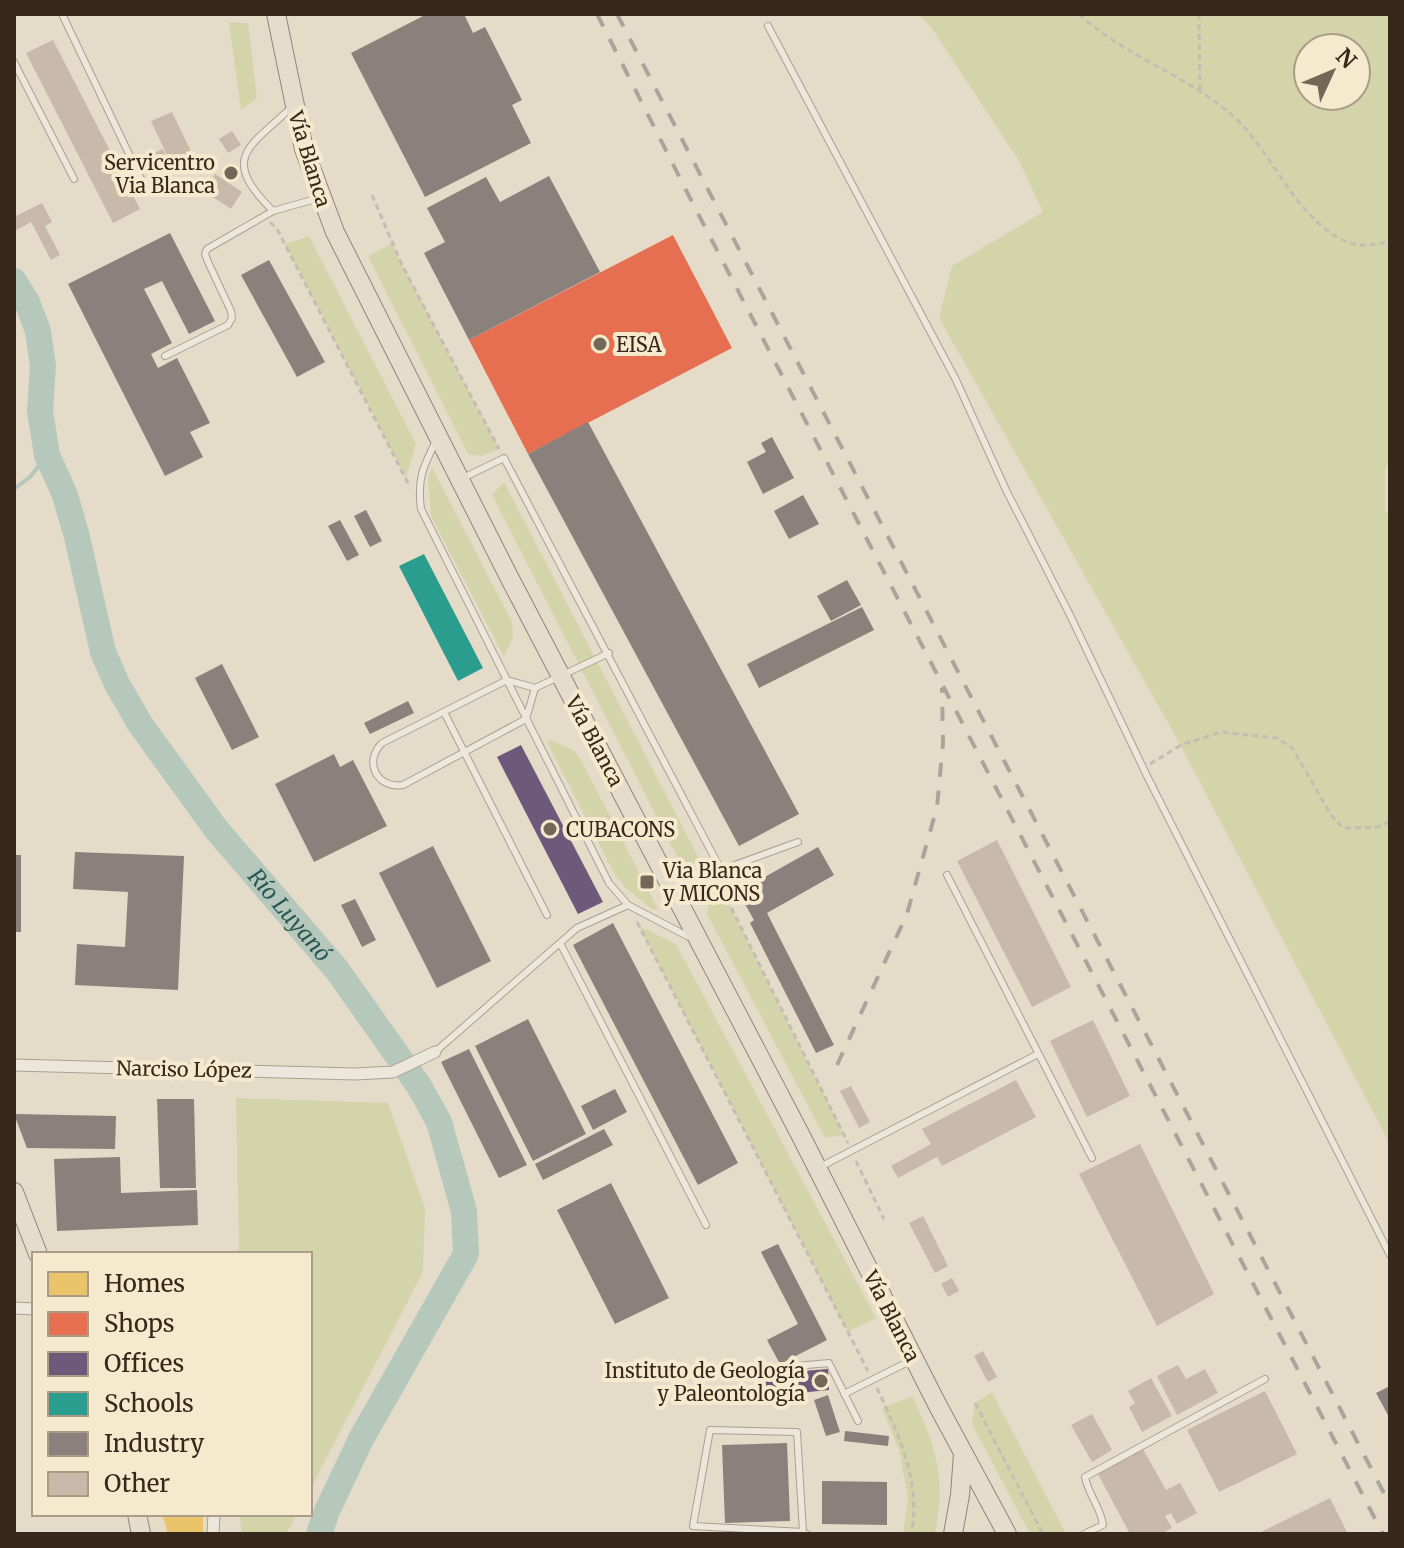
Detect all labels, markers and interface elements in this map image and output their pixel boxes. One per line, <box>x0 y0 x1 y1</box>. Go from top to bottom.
north arrow <box>1292 32 1372 112</box>
text: N <box>1330 42 1363 75</box>
street label: Vía Blanca <box>283 107 337 210</box>
place label: Servicentro Via Blanca <box>104 150 215 198</box>
marker: Servicentro Via Blanca <box>222 164 240 182</box>
place label: EISA <box>616 332 662 357</box>
marker: EISA <box>591 335 609 353</box>
street label: Vía Blanca <box>560 690 629 791</box>
place label: CUBACONS <box>566 817 675 842</box>
marker: CUBACONS <box>541 820 559 838</box>
place label: Via Blanca y MICONS <box>662 858 763 906</box>
water label: Río Luyanó <box>242 863 337 967</box>
marker: Via Blanca y MICONS <box>638 873 656 891</box>
street label: Narciso López <box>116 1055 252 1083</box>
legend <box>32 1252 312 1516</box>
street label: Vía Blanca <box>858 1265 926 1366</box>
text: Homes <box>104 1268 185 1299</box>
text: Shops <box>104 1308 175 1339</box>
text: Offices <box>104 1348 184 1379</box>
place label: Instituto de Geología y Paleontología <box>605 1358 805 1406</box>
marker: Instituto de Geología y Paleontología <box>812 1372 830 1390</box>
text: Schools <box>104 1388 194 1419</box>
text: Industry <box>104 1428 204 1459</box>
text: Other <box>104 1468 170 1499</box>

